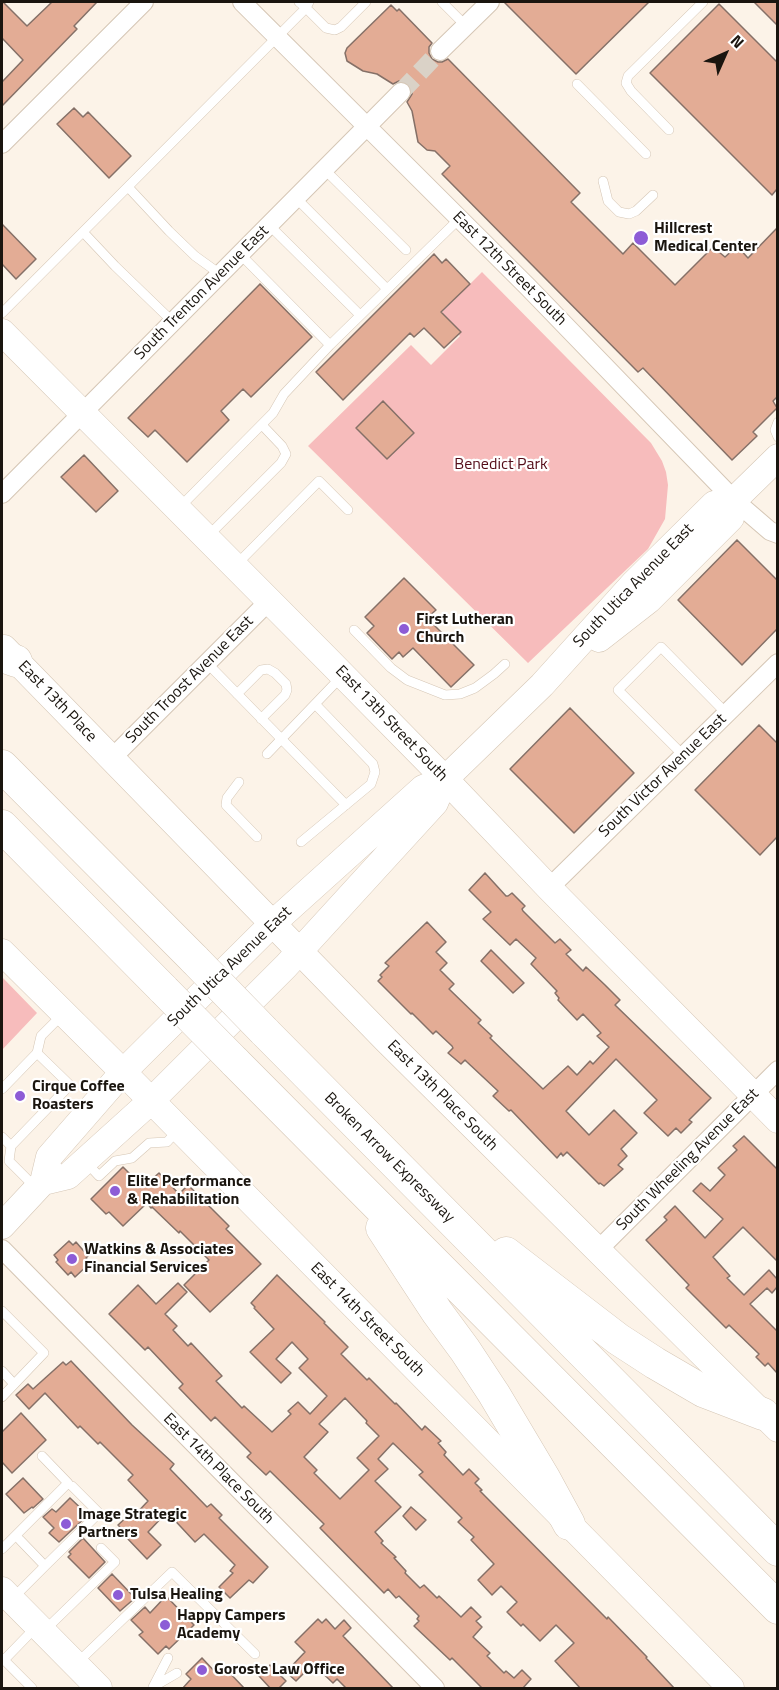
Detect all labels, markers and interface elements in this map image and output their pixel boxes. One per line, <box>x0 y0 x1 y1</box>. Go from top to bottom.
north arrow <box>695 24 755 84</box>
text: N <box>725 29 750 54</box>
street label: East 12th Street South <box>448 208 570 330</box>
place label: Hillcrest Medical Center <box>654 219 757 257</box>
street label: South Trenton Avenue East <box>131 222 273 364</box>
marker: Hillcrest Medical Center <box>632 229 650 247</box>
park label: Benedict Park <box>454 455 548 475</box>
street label: South Utica Avenue East <box>570 520 698 652</box>
place label: First Lutheran Church <box>416 610 514 648</box>
street label: South Troost Avenue East <box>122 612 258 748</box>
marker: First Lutheran Church <box>397 622 411 636</box>
street label: East 13th Place <box>14 657 100 747</box>
street label: East 13th Street South <box>331 662 451 786</box>
street label: South Victor Avenue East <box>595 710 731 842</box>
street label: South Utica Avenue East <box>164 903 296 1031</box>
street label: East 13th Place South <box>383 1037 501 1155</box>
place label: Cirque Coffee Roasters <box>32 1077 125 1115</box>
street label: South Wheeling Avenue East <box>613 1085 763 1235</box>
marker: Cirque Coffee Roasters <box>13 1089 27 1103</box>
street label: Broken Arrow Expressway <box>320 1089 458 1227</box>
place label: Elite Performance & Rehabilitation <box>127 1172 251 1210</box>
marker: Elite Performance & Rehabilitation <box>108 1184 122 1198</box>
place label: Watkins & Associates Financial Services <box>84 1240 234 1278</box>
marker: Watkins & Associates Financial Services <box>65 1252 79 1266</box>
street label: East 14th Street South <box>306 1259 428 1381</box>
street label: East 14th Place South <box>159 1410 277 1528</box>
place label: Image Strategic Partners <box>78 1505 187 1543</box>
marker: Image Strategic Partners <box>59 1517 73 1531</box>
place label: Tulsa Healing <box>130 1585 223 1605</box>
marker: Tulsa Healing <box>111 1588 125 1602</box>
place label: Happy Campers Academy <box>177 1606 285 1644</box>
marker: Happy Campers Academy <box>158 1618 172 1632</box>
place label: Goroste Law Office <box>214 1660 345 1680</box>
marker: Goroste Law Office <box>195 1663 209 1677</box>

